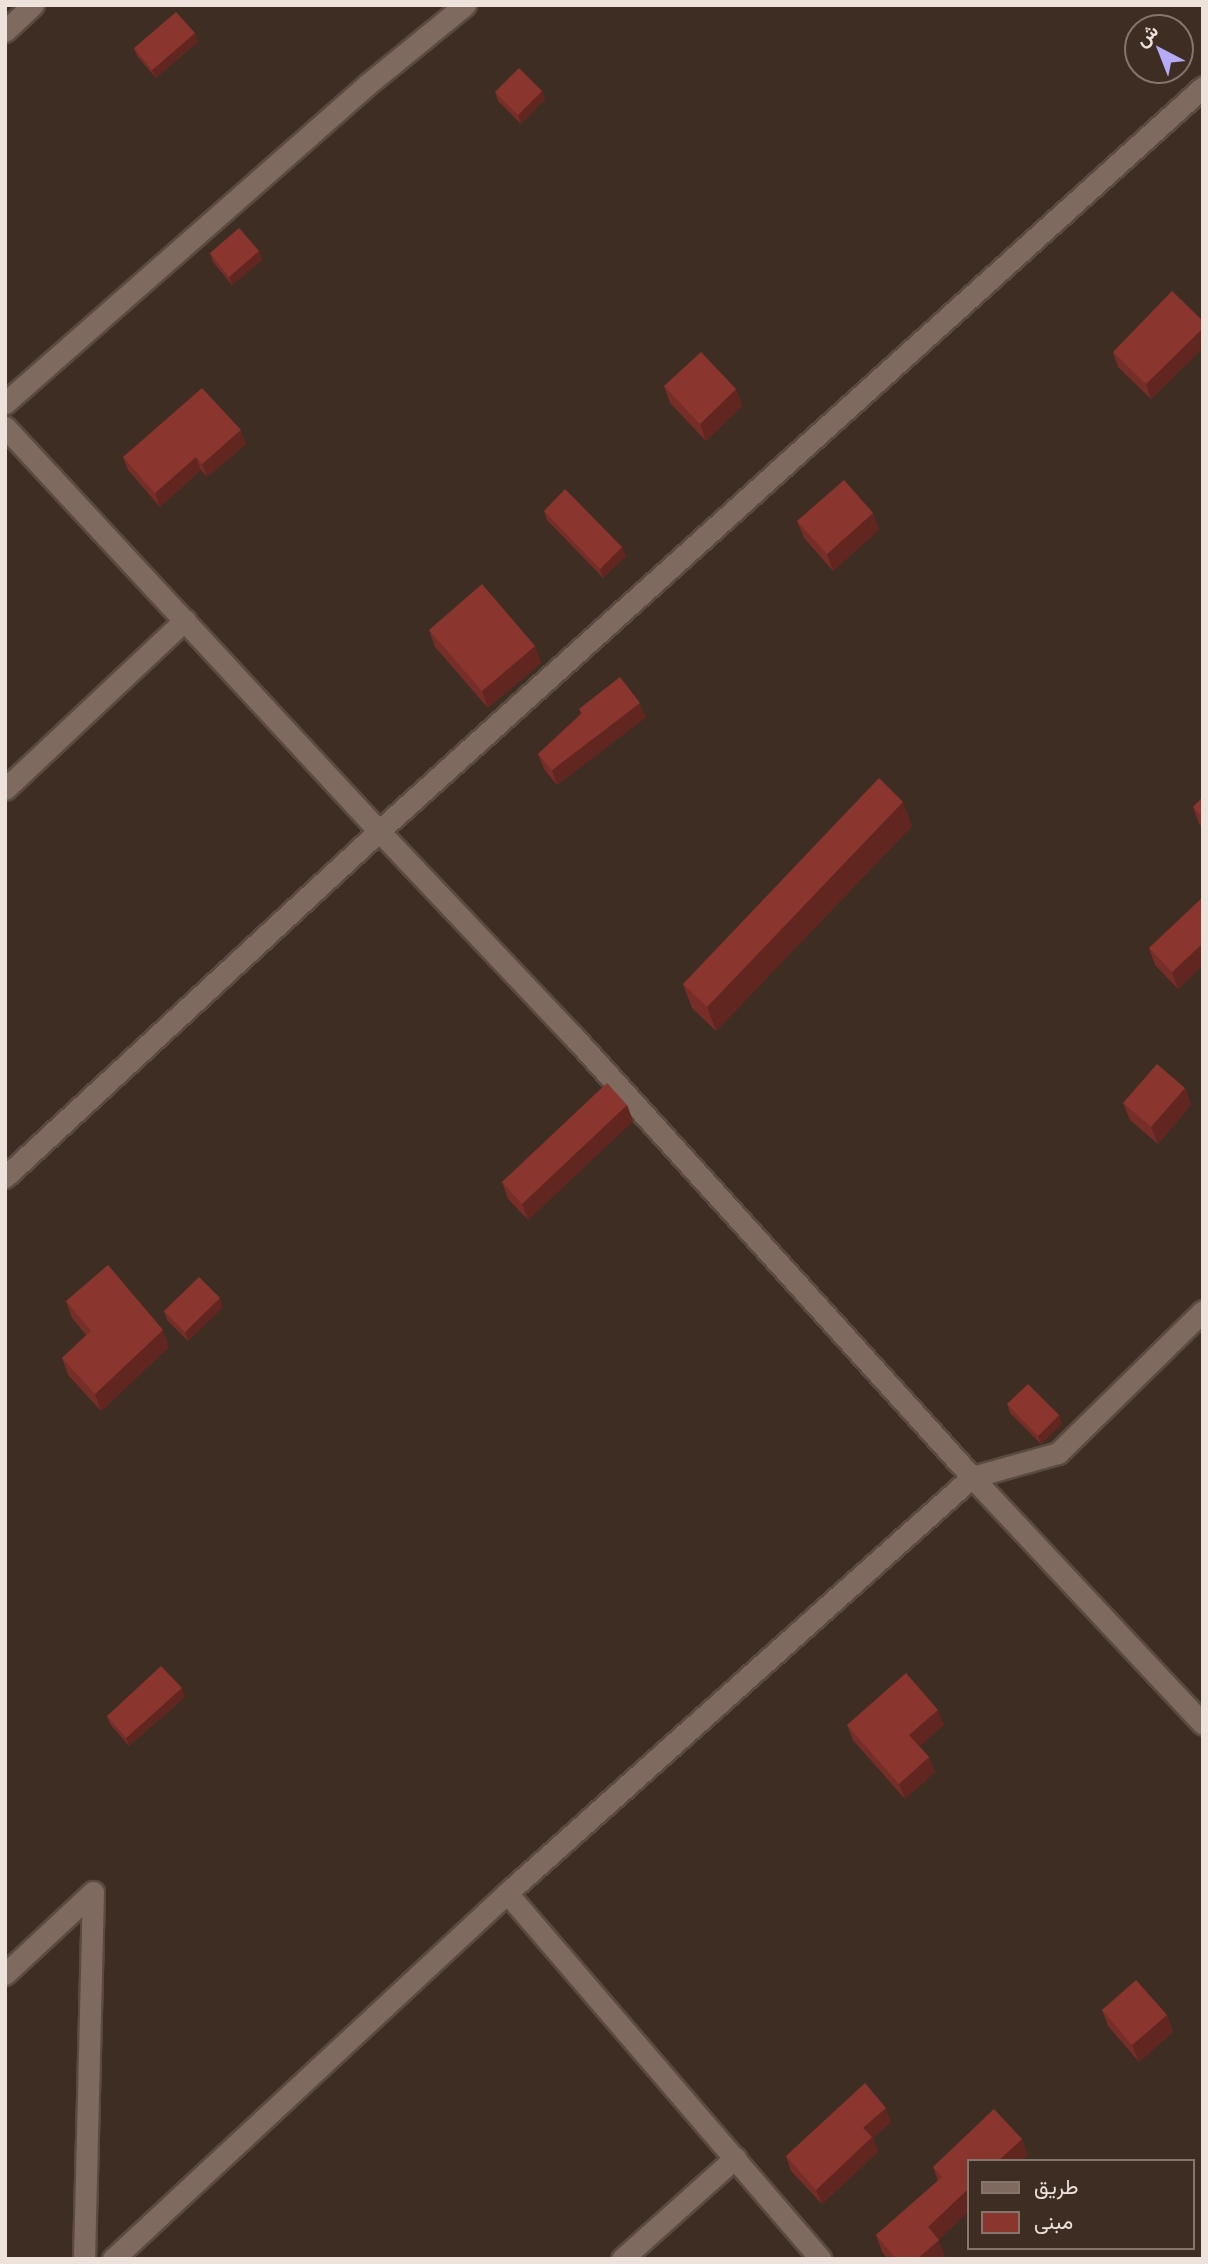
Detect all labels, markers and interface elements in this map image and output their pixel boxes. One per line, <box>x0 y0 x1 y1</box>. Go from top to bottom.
north arrow <box>1124 14 1194 84</box>
text: ش <box>1128 16 1164 53</box>
legend <box>967 2159 1194 2250</box>
text: طريق <box>1034 2170 1079 2202</box>
text: مبنى <box>1034 2205 1073 2237</box>

